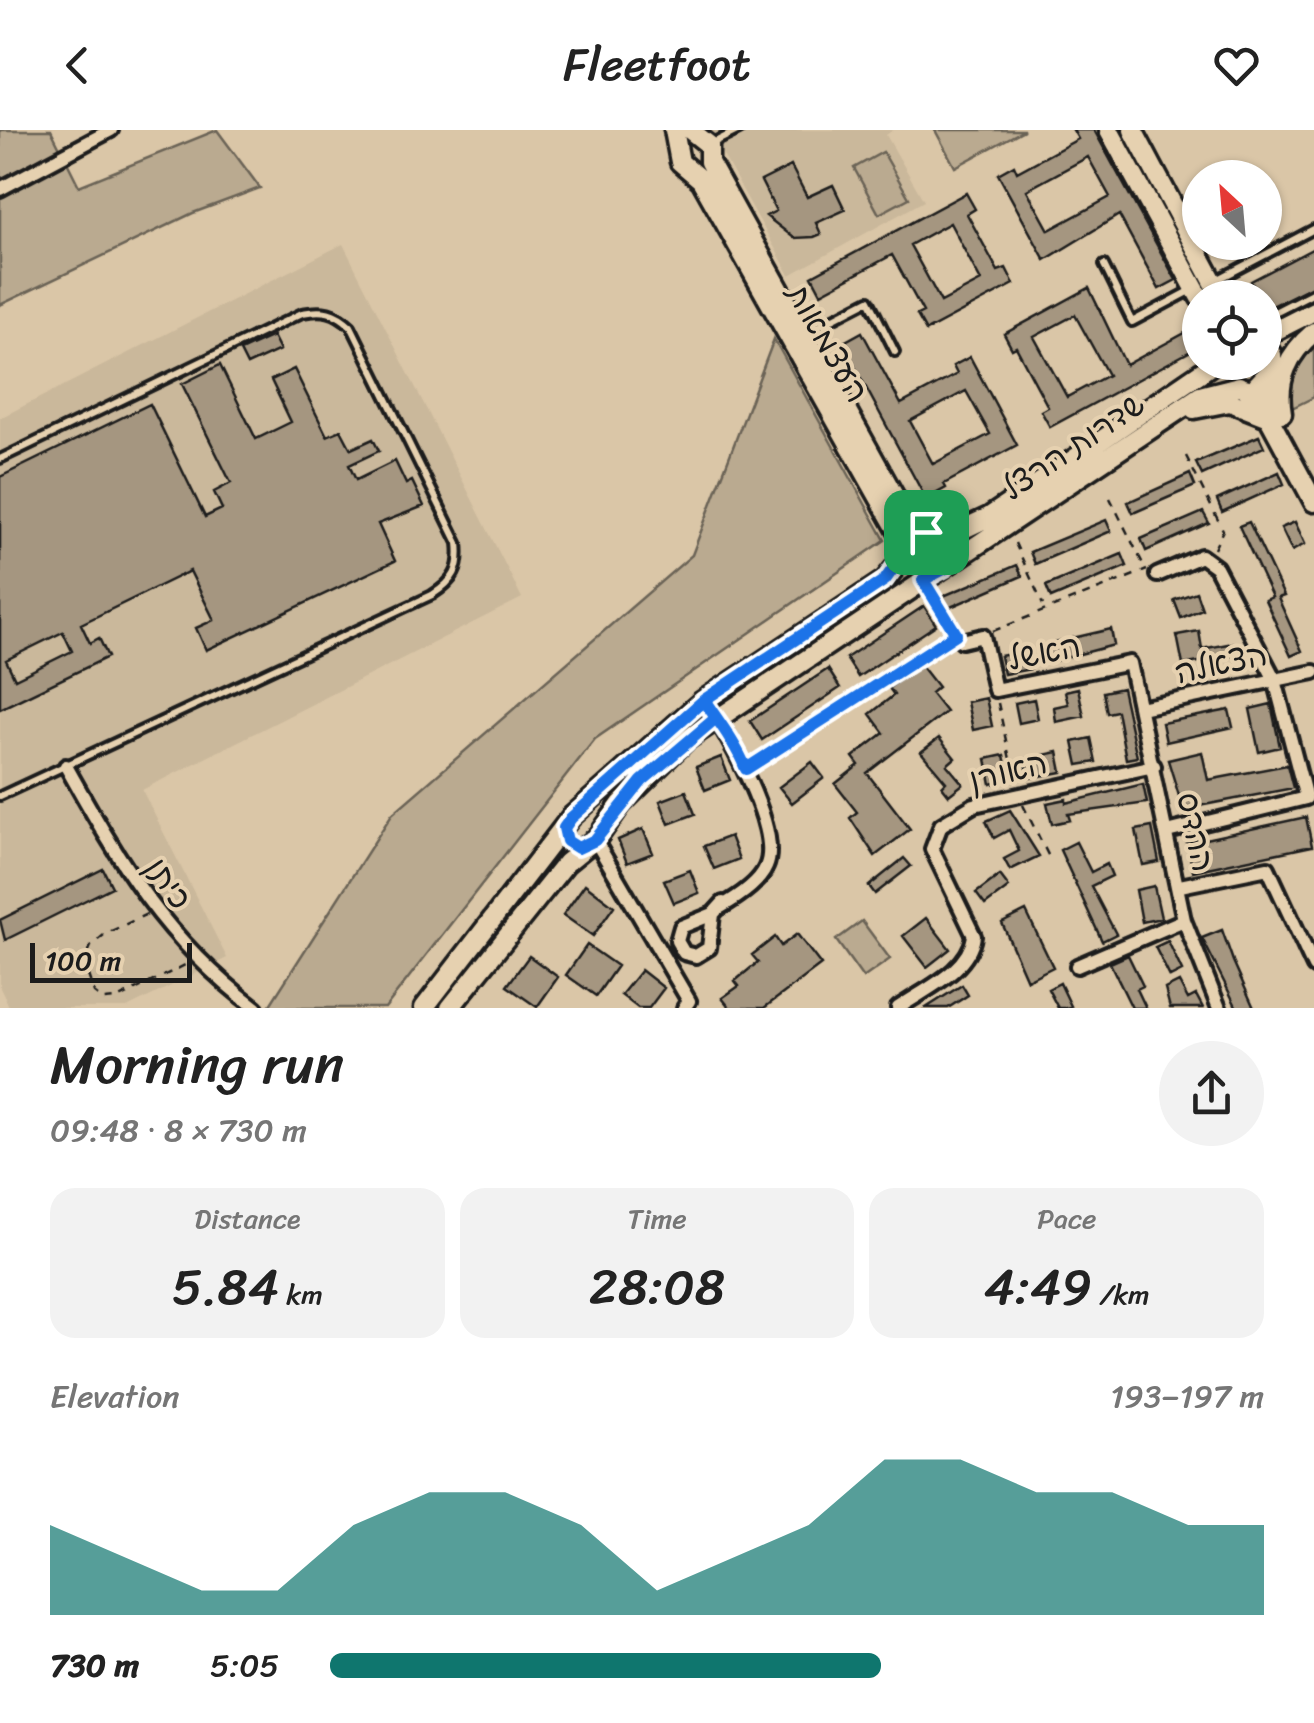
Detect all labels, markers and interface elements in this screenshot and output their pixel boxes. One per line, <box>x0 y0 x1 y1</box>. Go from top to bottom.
text: Fleetfoot <box>563 25 751 105</box>
icon: back <box>50 38 105 93</box>
icon: heart <box>1209 38 1264 93</box>
north arrow <box>1182 160 1282 260</box>
map controls <box>1182 160 1282 380</box>
street label: העצמאות <box>769 271 885 414</box>
button: locate <box>1182 280 1282 380</box>
street label: שדרות הרצל <box>990 377 1157 516</box>
pin <box>884 490 969 575</box>
icon: arrive <box>899 505 954 560</box>
street label: האשל <box>1003 617 1086 687</box>
street label: הצאלה <box>1170 626 1273 701</box>
street label: האורן <box>963 734 1053 809</box>
street label: ההדס <box>1159 787 1232 877</box>
street label: כיתן <box>130 845 208 922</box>
text: 100 m <box>45 936 121 985</box>
scale bar <box>30 938 192 983</box>
text: Morning run <box>50 1016 344 1113</box>
button: share <box>1159 1041 1264 1146</box>
text: 09:48 · 8 × 730 m <box>50 1102 307 1159</box>
text: Distance <box>194 1194 300 1243</box>
text: Time <box>627 1194 687 1243</box>
text: Pace <box>1037 1194 1096 1243</box>
text: 5.84 <box>172 1243 279 1332</box>
text: 28:08 <box>589 1243 725 1332</box>
text: 4:49 <box>984 1243 1092 1332</box>
text: km <box>279 1270 323 1319</box>
text: /km <box>1092 1270 1150 1319</box>
text: Elevation <box>50 1368 180 1425</box>
text: 193–197 m <box>1110 1368 1264 1425</box>
text: 730 m <box>50 1637 139 1694</box>
text: 5:05 <box>210 1637 279 1694</box>

